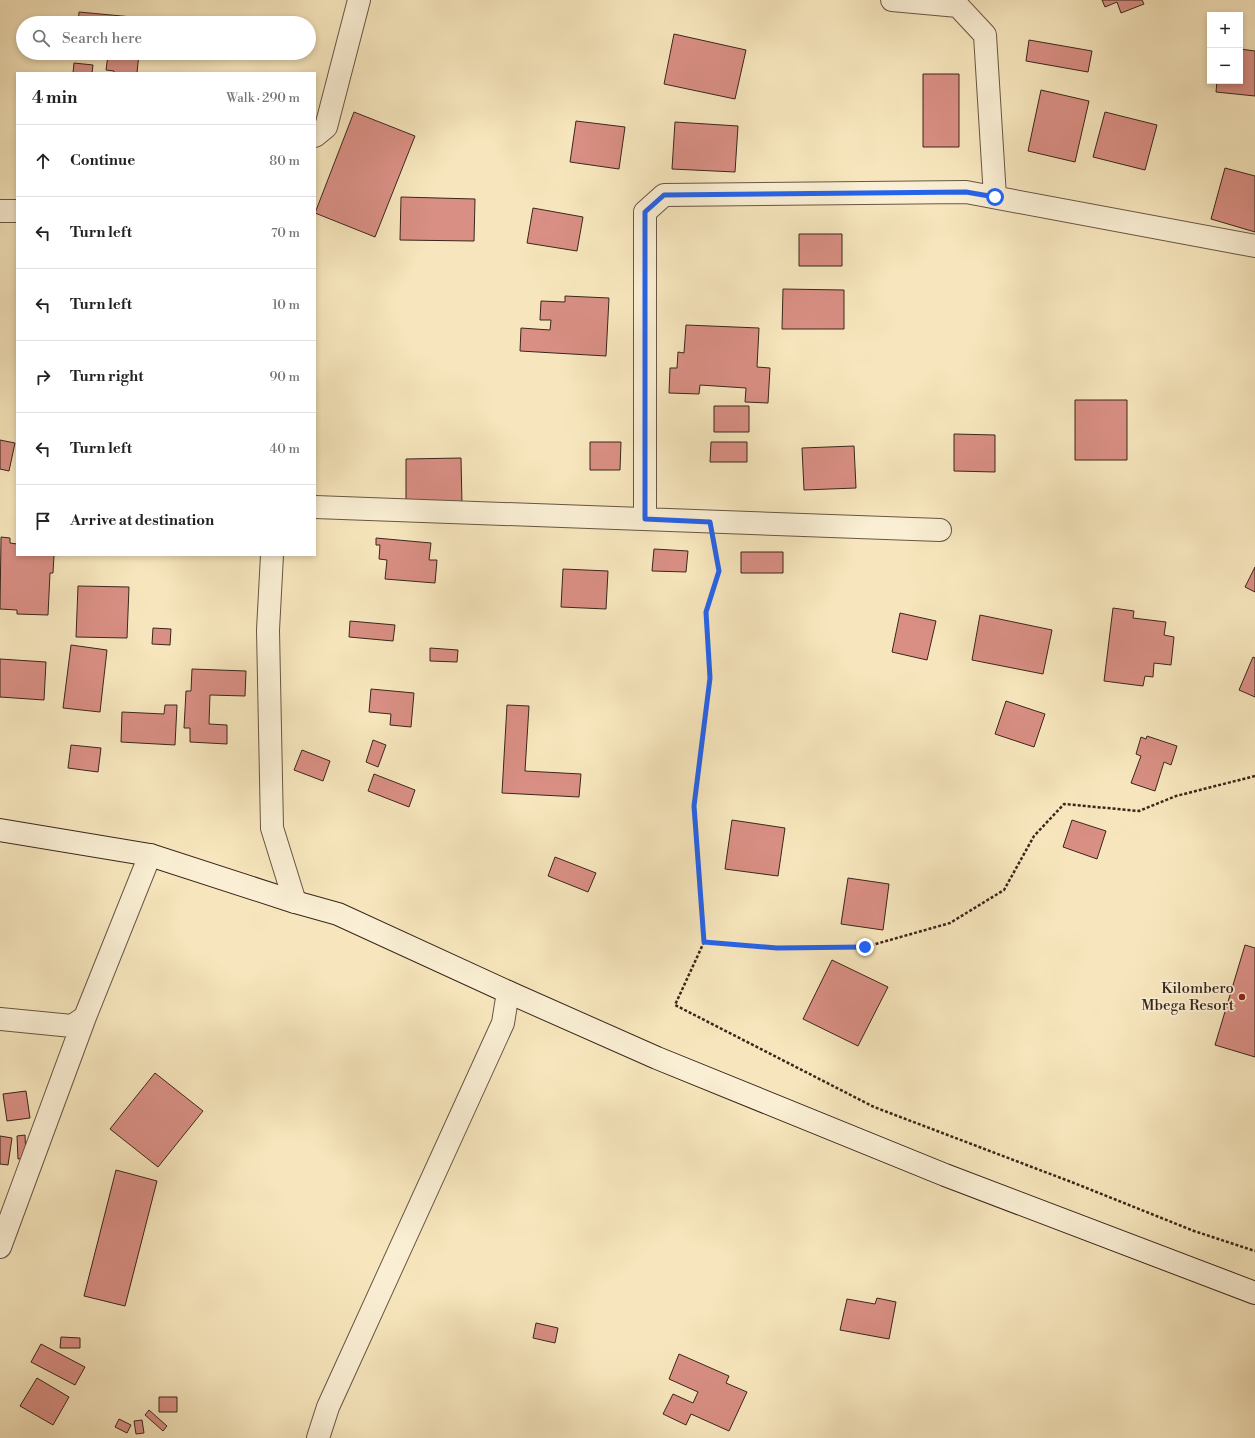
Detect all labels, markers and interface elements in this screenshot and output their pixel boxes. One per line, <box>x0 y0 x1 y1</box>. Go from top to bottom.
map controls <box>1207 12 1243 84</box>
button: + <box>1207 12 1243 48</box>
search box <box>16 16 316 60</box>
icon: search <box>30 27 52 49</box>
text: Search here <box>62 29 142 48</box>
button: − <box>1207 48 1243 84</box>
text: 4 min <box>32 87 77 109</box>
text: Walk · 290 m <box>226 90 300 106</box>
icon: ahead <box>32 150 54 172</box>
text: Continue <box>70 151 135 170</box>
text: 80 m <box>269 153 300 169</box>
route start <box>986 188 1004 206</box>
icon: left <box>32 222 54 244</box>
text: Turn left <box>70 223 132 242</box>
text: 70 m <box>271 225 300 241</box>
icon: left <box>32 294 54 316</box>
text: Turn left <box>70 295 132 314</box>
text: 10 m <box>272 297 300 313</box>
icon: right <box>32 366 54 388</box>
text: Turn right <box>70 367 144 386</box>
text: 90 m <box>269 369 300 385</box>
icon: left <box>32 438 54 460</box>
text: Turn left <box>70 439 132 458</box>
text: 40 m <box>270 441 300 457</box>
icon: arrive <box>32 510 54 532</box>
text: Arrive at destination <box>70 511 214 530</box>
route end <box>856 938 874 956</box>
place label: Kilombero Mbega Resort <box>1141 979 1235 1015</box>
marker: Kilombero Mbega Resort <box>1237 992 1247 1002</box>

